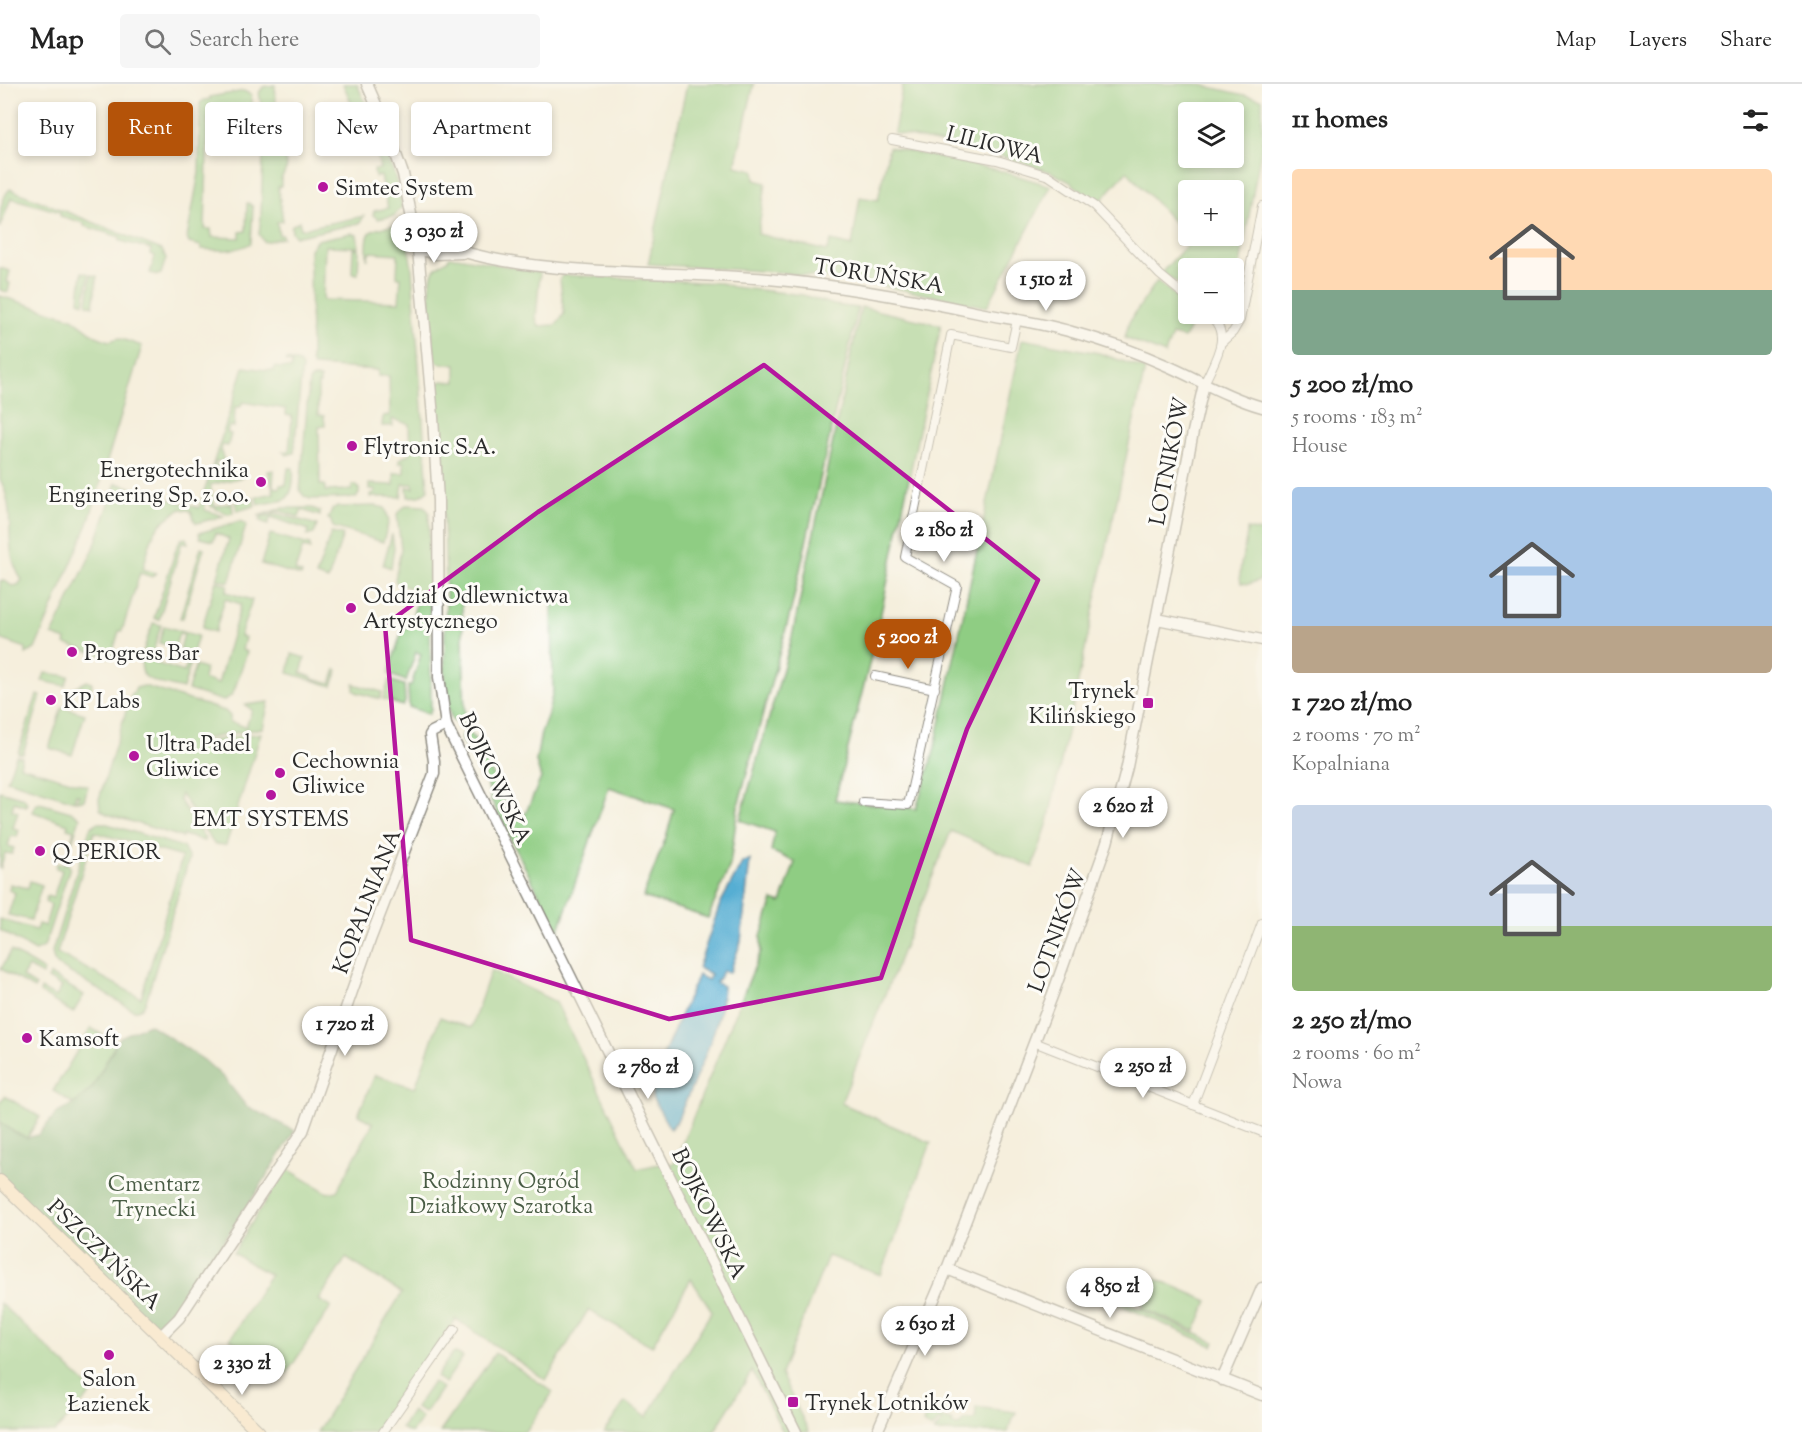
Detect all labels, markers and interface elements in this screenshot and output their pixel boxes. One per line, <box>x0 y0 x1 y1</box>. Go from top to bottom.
search box <box>120 14 540 68</box>
text: Map <box>30 21 84 61</box>
icon: search <box>141 25 174 58</box>
text: Search here <box>189 25 299 57</box>
text: Map <box>1556 26 1596 56</box>
text: Layers <box>1629 26 1687 56</box>
text: Share <box>1720 26 1772 56</box>
chip: Buy <box>18 102 96 156</box>
chip: Rent <box>108 102 193 156</box>
chip: Filters <box>205 102 303 156</box>
chip: New <box>315 102 399 156</box>
chip: Apartment <box>411 102 552 156</box>
map controls <box>1178 102 1244 324</box>
button: layers <box>1178 102 1244 168</box>
text: 11 homes <box>1292 102 1388 139</box>
icon: filters <box>1739 104 1772 137</box>
street label: LILIOWA <box>943 119 1046 174</box>
place label: Simtec System <box>335 174 473 206</box>
marker: Simtec System <box>316 180 330 194</box>
button: + <box>1178 180 1244 246</box>
icon: home <box>1478 208 1586 316</box>
pin: 3 030 zł <box>372 213 496 264</box>
text: 3 030 zł <box>405 218 463 247</box>
street label: TORUŃSKA <box>811 251 946 304</box>
button: − <box>1178 258 1244 324</box>
pin: 1 510 zł <box>984 261 1108 312</box>
text: 1 510 zł <box>1020 266 1072 295</box>
text: 5 200 zł/mo <box>1292 367 1413 404</box>
street label: LOTNIKÓW <box>1142 395 1199 528</box>
text: 5 rooms · 183 m² <box>1292 404 1423 433</box>
place label: Flytronic S.A. <box>364 433 496 465</box>
text: House <box>1292 433 1347 462</box>
marker: Flytronic S.A. <box>345 439 359 453</box>
place label: Energotechnika Engineering Sp. z o.o. <box>49 456 249 513</box>
marker: Energotechnika Engineering Sp. z o.o. <box>254 475 268 489</box>
pin: 2 180 zł <box>882 512 1006 563</box>
text: 2 180 zł <box>915 517 973 546</box>
icon: home <box>1478 526 1586 634</box>
place label: Oddział Odlewnictwa Artystycznego <box>363 582 569 639</box>
marker: Oddział Odlewnictwa Artystycznego <box>344 601 358 615</box>
pin: 5 200 zł <box>846 619 970 670</box>
text: 5 200 zł <box>878 624 938 653</box>
place label: Progress Bar <box>84 639 200 671</box>
marker: Progress Bar <box>65 645 79 659</box>
place label: Trynek Kilińskiego <box>1029 677 1136 734</box>
text: 1 720 zł/mo <box>1292 685 1412 722</box>
place label: KP Labs <box>63 687 140 719</box>
marker: KP Labs <box>44 693 58 707</box>
marker: Trynek Kilińskiego <box>1141 696 1155 710</box>
street label: BOJKOWSKA <box>449 708 538 851</box>
text: 2 rooms · 70 m² <box>1292 722 1421 751</box>
place label: Ultra Padel Gliwice <box>146 730 251 787</box>
place label: Cechownia Gliwice <box>292 747 399 804</box>
marker: Ultra Padel Gliwice <box>127 749 141 763</box>
text: Kopalniana <box>1292 751 1390 780</box>
marker: Cechownia Gliwice <box>273 766 287 780</box>
marker: EMT SYSTEMS <box>264 788 278 802</box>
pin: 2 620 zł <box>1061 788 1185 839</box>
text: 2 620 zł <box>1093 793 1153 822</box>
place label: EMT SYSTEMS <box>193 805 349 837</box>
street label: KOPALNIANA <box>326 825 411 979</box>
place label: Q_PERIOR <box>52 838 161 870</box>
marker: Q_PERIOR <box>33 844 47 858</box>
icon: home <box>1478 844 1586 952</box>
street label: LOTNIKÓW <box>1021 864 1096 998</box>
text: 2 250 zł/mo <box>1292 1003 1412 1040</box>
pin: 1 720 zł <box>283 1006 407 1057</box>
text: 1 720 zł <box>316 1011 374 1040</box>
place label: Kamsoft <box>39 1025 120 1057</box>
marker: Kamsoft <box>20 1031 34 1045</box>
text: 2 rooms · 60 m² <box>1292 1040 1421 1069</box>
pin: 2 250 zł <box>1081 1048 1205 1099</box>
pin: 2 780 zł <box>586 1049 710 1100</box>
text: 2 250 zł <box>1114 1053 1172 1082</box>
text: 2 780 zł <box>617 1054 679 1083</box>
text: Nowa <box>1292 1069 1342 1098</box>
street label: BOJKOWSKA <box>662 1143 753 1285</box>
park label: Rodzinny Ogród Działkowy Szarotka <box>409 1167 593 1224</box>
park label: Cmentarz Trynecki <box>108 1170 200 1227</box>
street label: PSZCZYŃSKA <box>39 1192 168 1319</box>
pin: 4 850 zł <box>1048 1268 1172 1319</box>
text: 4 850 zł <box>1080 1273 1140 1302</box>
pin: 2 630 zł <box>863 1306 987 1357</box>
text: 2 630 zł <box>895 1311 955 1340</box>
pin: 2 330 zł <box>180 1345 304 1396</box>
marker: Salon Łazienek <box>102 1348 116 1362</box>
text: 2 330 zł <box>213 1350 271 1379</box>
place label: Salon Łazienek <box>67 1365 151 1422</box>
place label: Trynek Lotników <box>805 1389 969 1421</box>
marker: Trynek Lotników <box>786 1395 800 1409</box>

